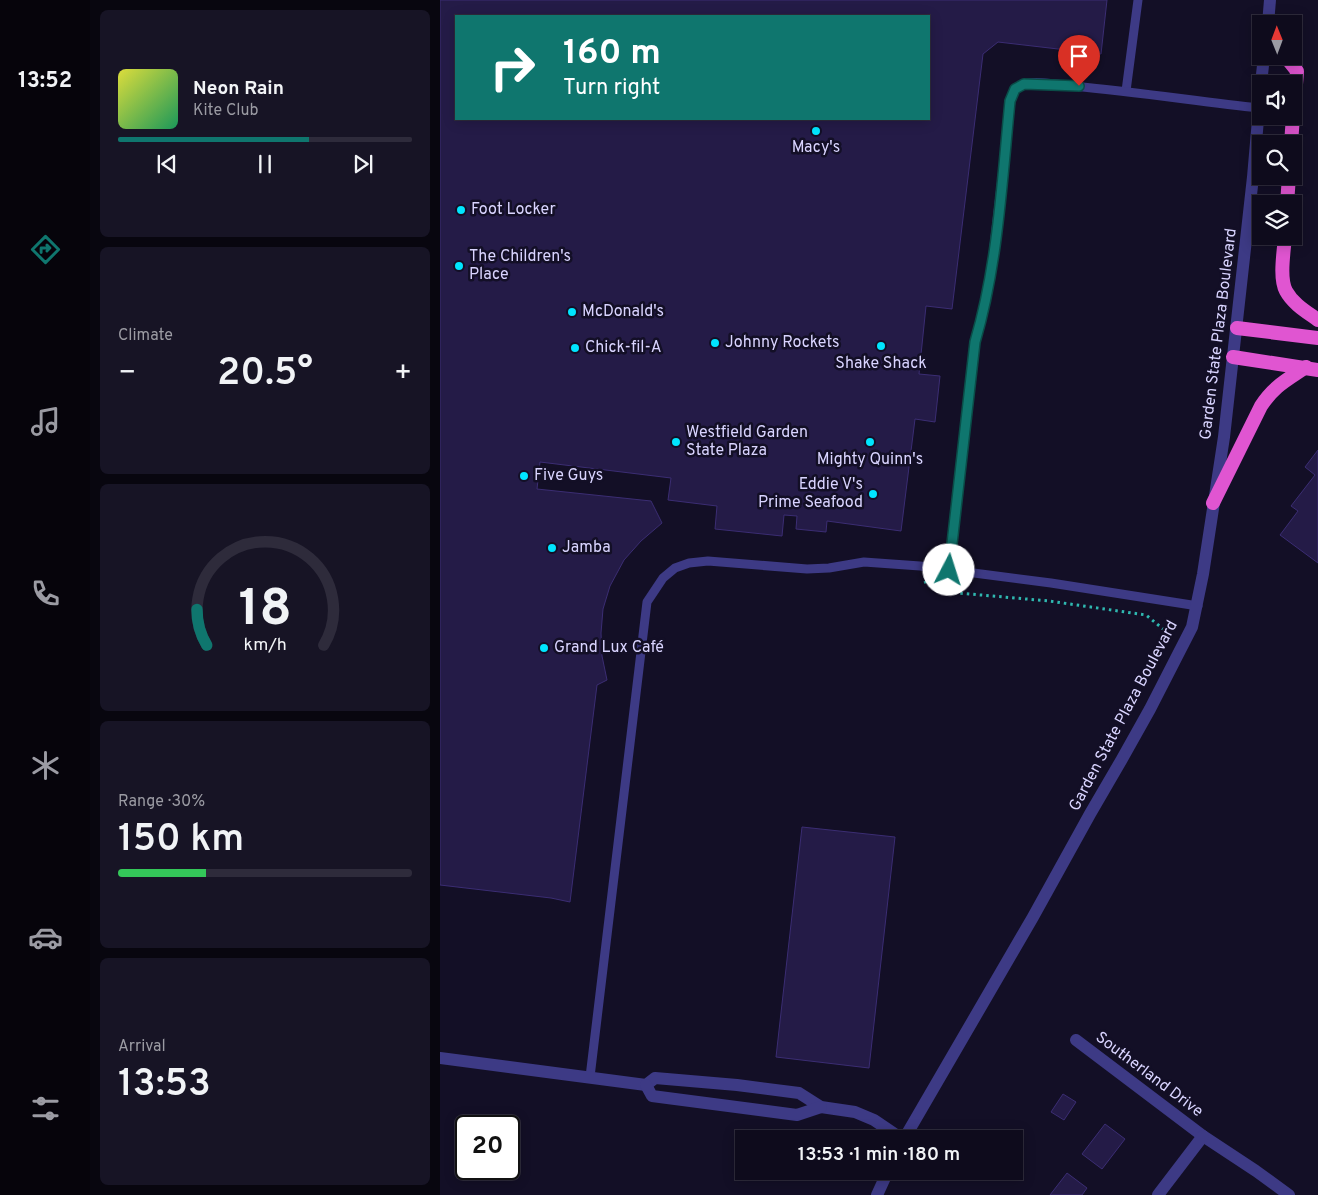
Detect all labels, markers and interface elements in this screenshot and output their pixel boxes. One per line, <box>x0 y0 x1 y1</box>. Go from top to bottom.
north arrow <box>1252 15 1302 65</box>
map controls <box>1252 15 1302 245</box>
text: 160 m <box>563 32 661 76</box>
icon: right <box>480 35 545 100</box>
pin <box>1058 35 1100 86</box>
icon: arrive <box>1065 42 1093 70</box>
text: 13:52 <box>18 68 72 95</box>
text: Turn right <box>563 75 660 102</box>
button: sound <box>1252 75 1302 125</box>
text: Neon Rain <box>193 77 284 101</box>
text: Kite Club <box>193 101 258 121</box>
marker: Macy's <box>810 125 822 137</box>
button: search <box>1252 135 1302 185</box>
place label: Macy's <box>792 138 840 158</box>
icon: previous <box>153 150 181 178</box>
icon: pause <box>251 150 279 178</box>
icon: next <box>349 150 377 178</box>
button: layers <box>1252 195 1302 245</box>
place label: Foot Locker <box>471 200 556 220</box>
marker: Foot Locker <box>455 204 467 216</box>
street label: Garden State Plaza Boulevard <box>1196 227 1242 441</box>
icon: directions <box>28 232 63 267</box>
place label: The Children's Place <box>469 247 571 285</box>
marker: The Children's Place <box>453 260 465 272</box>
place label: McDonald's <box>582 302 664 322</box>
marker: McDonald's <box>566 306 578 318</box>
text: Climate <box>118 326 173 346</box>
place label: Johnny Rockets <box>725 333 840 353</box>
marker: Johnny Rockets <box>709 337 721 349</box>
place label: Chick-fil-A <box>585 338 662 358</box>
marker: Shake Shack <box>875 340 887 352</box>
marker: Chick-fil-A <box>569 342 581 354</box>
text: 20.5° <box>217 350 313 399</box>
place label: Shake Shack <box>835 354 927 374</box>
text: − <box>118 356 136 392</box>
text: + <box>394 356 412 392</box>
icon: music <box>28 404 63 439</box>
place label: Westfield Garden State Plaza <box>686 423 808 461</box>
marker: Westfield Garden State Plaza <box>670 436 682 448</box>
marker: Mighty Quinn's <box>864 436 876 448</box>
place label: Mighty Quinn's <box>817 450 923 470</box>
place label: Five Guys <box>534 466 603 486</box>
marker: Five Guys <box>518 470 530 482</box>
place label: Eddie V's Prime Seafood <box>758 475 863 513</box>
marker: Eddie V's Prime Seafood <box>867 488 879 500</box>
place label: Jamba <box>562 538 611 558</box>
marker: Jamba <box>546 542 558 554</box>
position arrow <box>922 543 974 595</box>
icon: phone <box>28 576 63 611</box>
text: 18 <box>238 578 292 644</box>
street label: Garden State Plaza Boulevard <box>1065 617 1183 815</box>
text: km/h <box>243 634 287 657</box>
place label: Grand Lux Café <box>554 638 664 658</box>
marker: Grand Lux Café <box>538 642 550 654</box>
icon: climate <box>28 748 63 783</box>
text: Range · 30% <box>118 792 205 812</box>
text: 150 km <box>118 816 244 865</box>
icon: car <box>28 920 63 955</box>
street label: Southerland Drive <box>1091 1028 1207 1122</box>
text: Arrival <box>118 1037 166 1057</box>
text: 13:53 <box>118 1061 211 1110</box>
icon: filters <box>28 1091 63 1126</box>
speed limit sign: 20 <box>455 1115 520 1180</box>
text: 13:53 · 1 min · 180 m <box>798 1143 960 1167</box>

